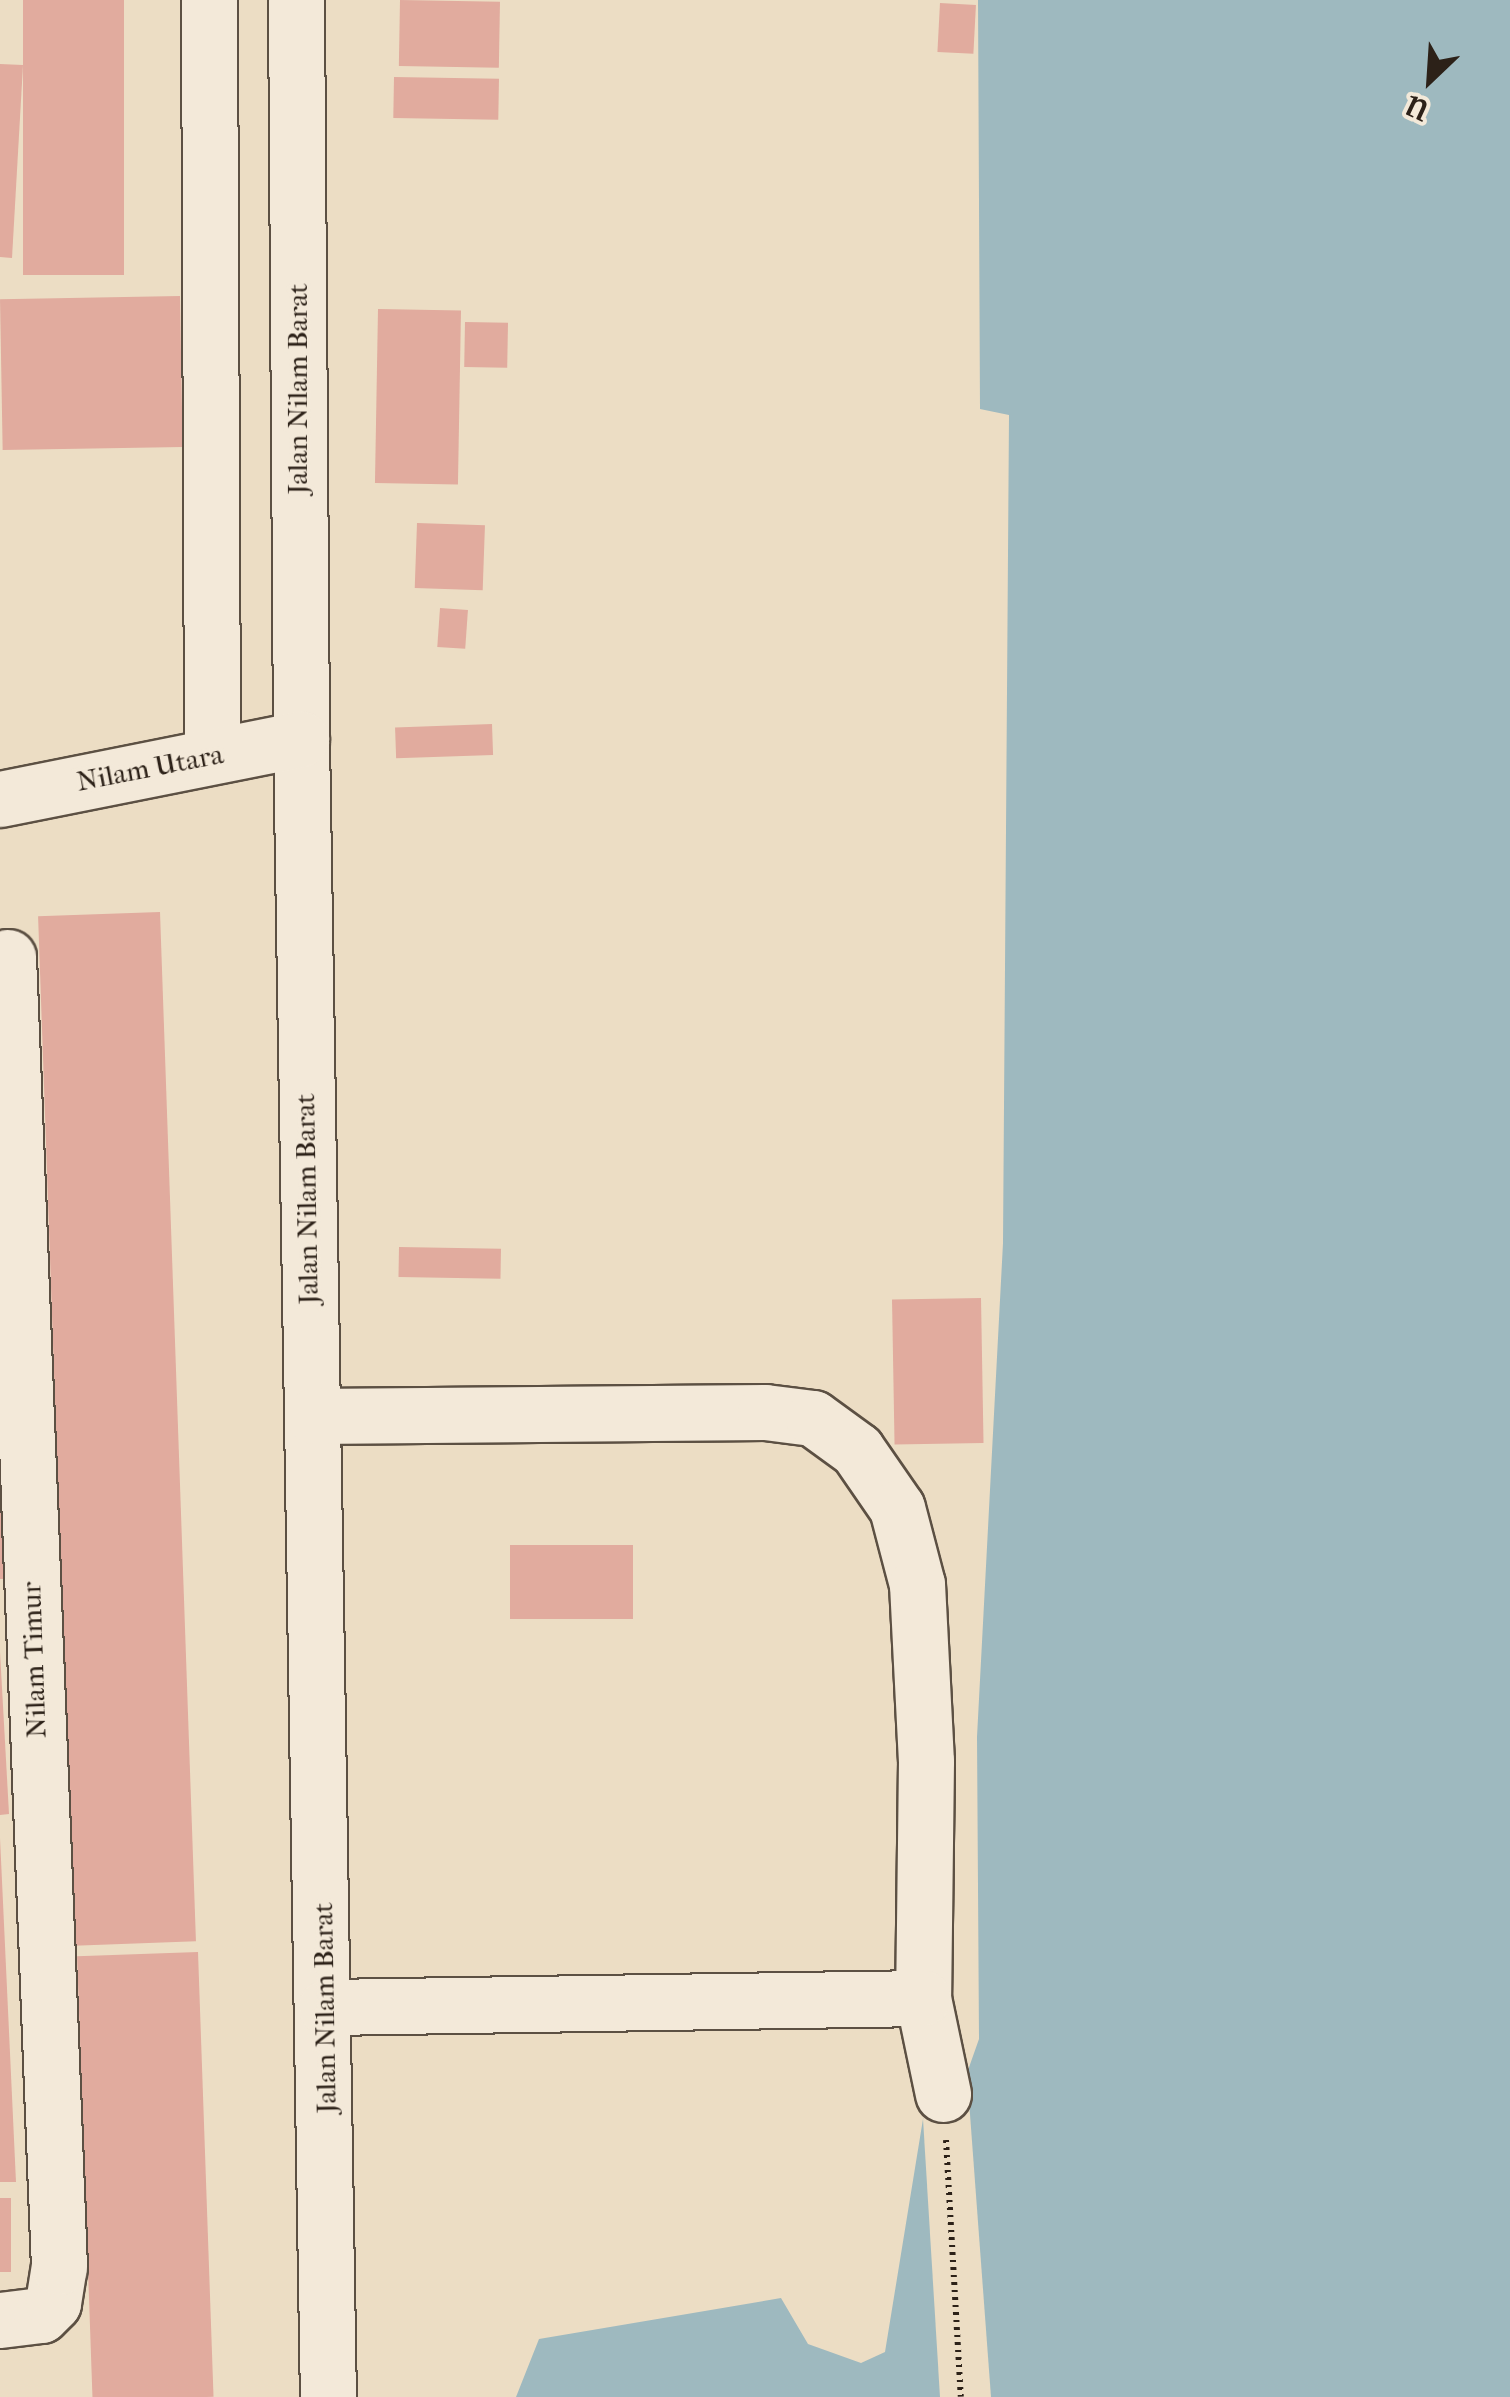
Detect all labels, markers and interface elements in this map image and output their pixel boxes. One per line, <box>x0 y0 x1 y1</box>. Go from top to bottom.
north arrow <box>1380 30 1480 130</box>
text: U <box>1400 88 1434 127</box>
street label: Jalan Nilam Barat <box>281 283 315 495</box>
street label: Nilam Utara <box>74 737 226 799</box>
street label: Jalan Nilam Barat <box>288 1093 326 1305</box>
street label: Nilam Timur <box>14 1581 54 1739</box>
street label: Jalan Nilam Barat <box>306 1902 344 2114</box>

